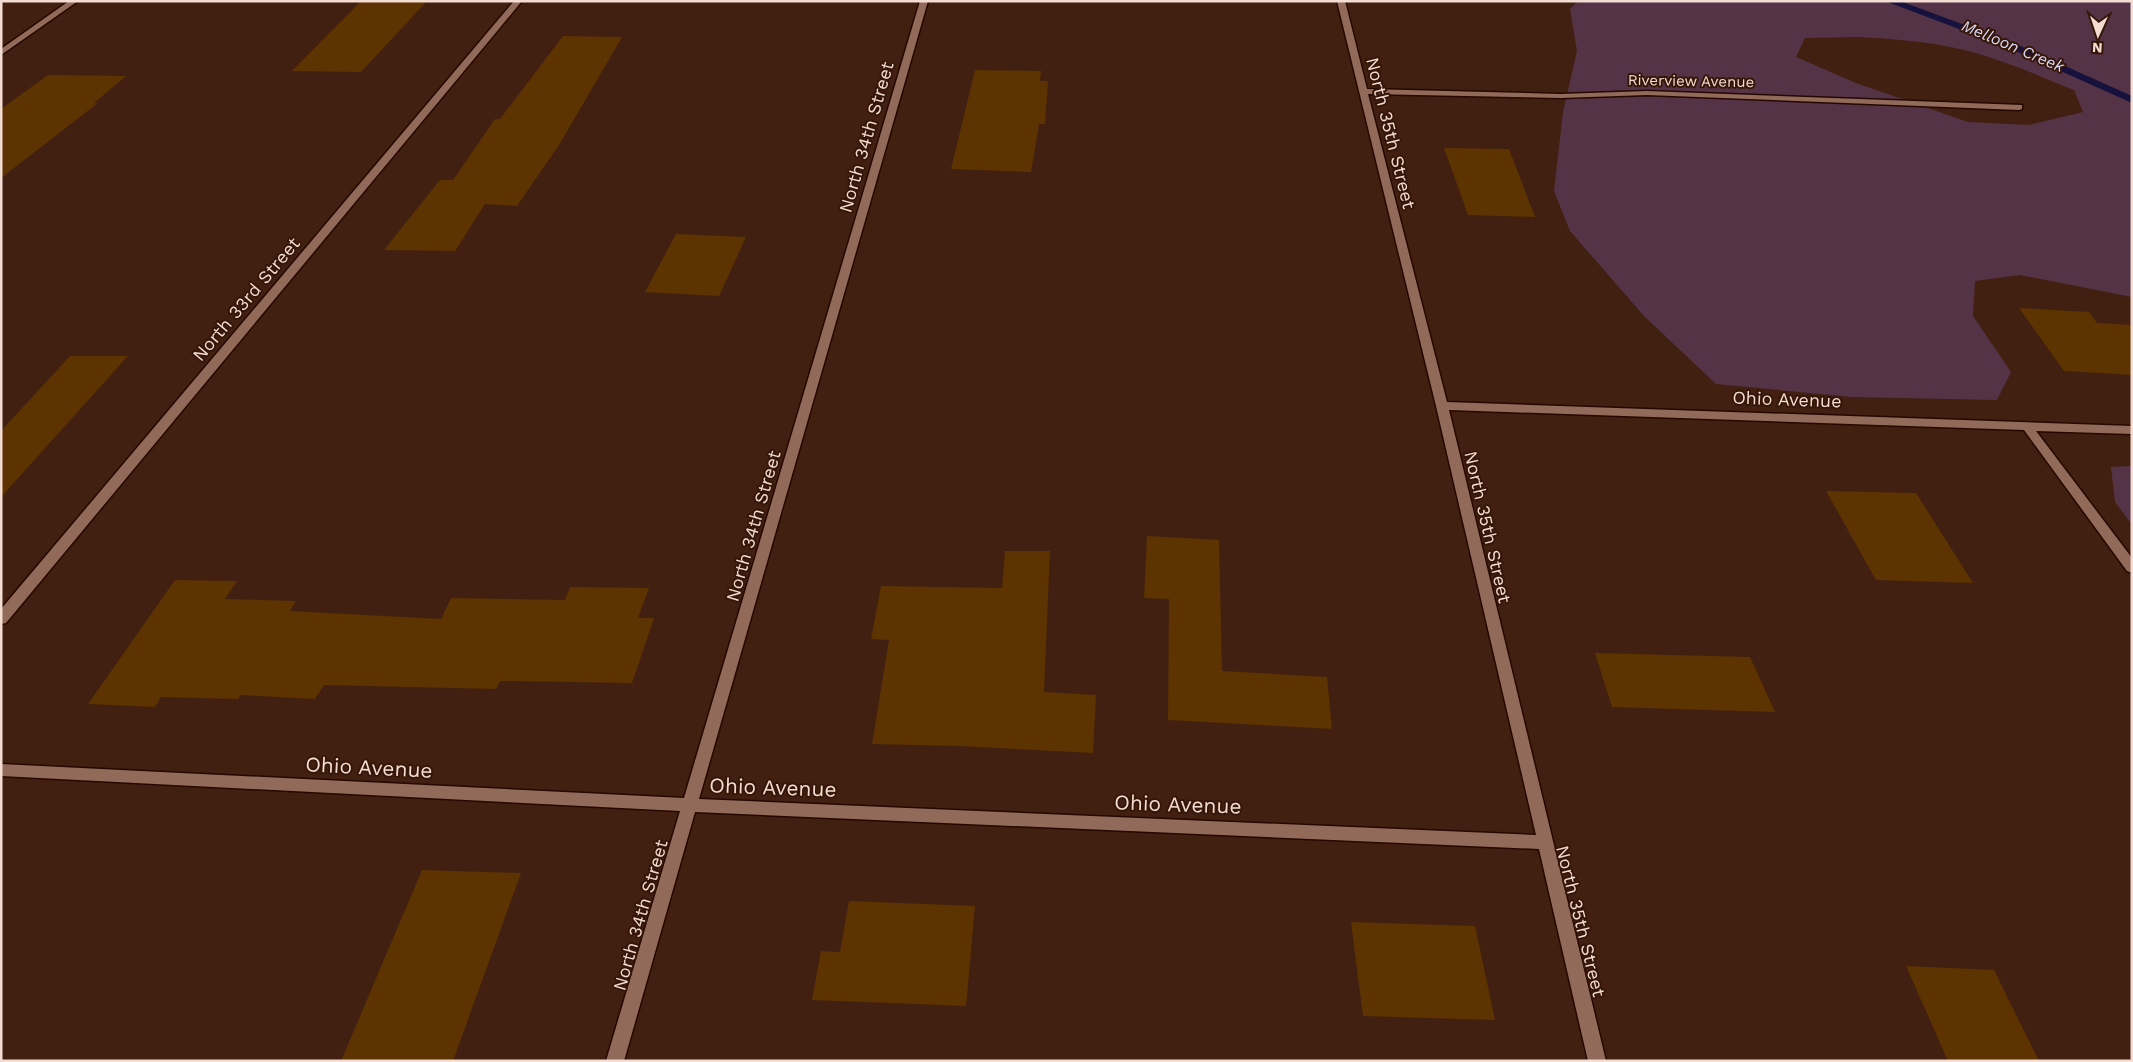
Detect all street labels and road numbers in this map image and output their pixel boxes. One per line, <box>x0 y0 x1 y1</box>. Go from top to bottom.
street label: North 35th Street <box>1362 55 1420 211</box>
street label: North 34th Street <box>834 59 898 215</box>
street label: Riverview Avenue <box>1628 71 1754 91</box>
street label: North 33rd Street <box>188 232 304 365</box>
street label: Ohio Avenue <box>1732 387 1842 411</box>
street label: North 34th Street <box>721 448 785 604</box>
street label: North 35th Street <box>1460 449 1516 606</box>
street label: Ohio Avenue <box>305 751 433 783</box>
street label: Ohio Avenue <box>709 772 837 802</box>
street label: Ohio Avenue <box>1114 789 1242 819</box>
street label: North 34th Street <box>608 837 672 993</box>
street label: North 35th Street <box>1552 843 1610 999</box>

